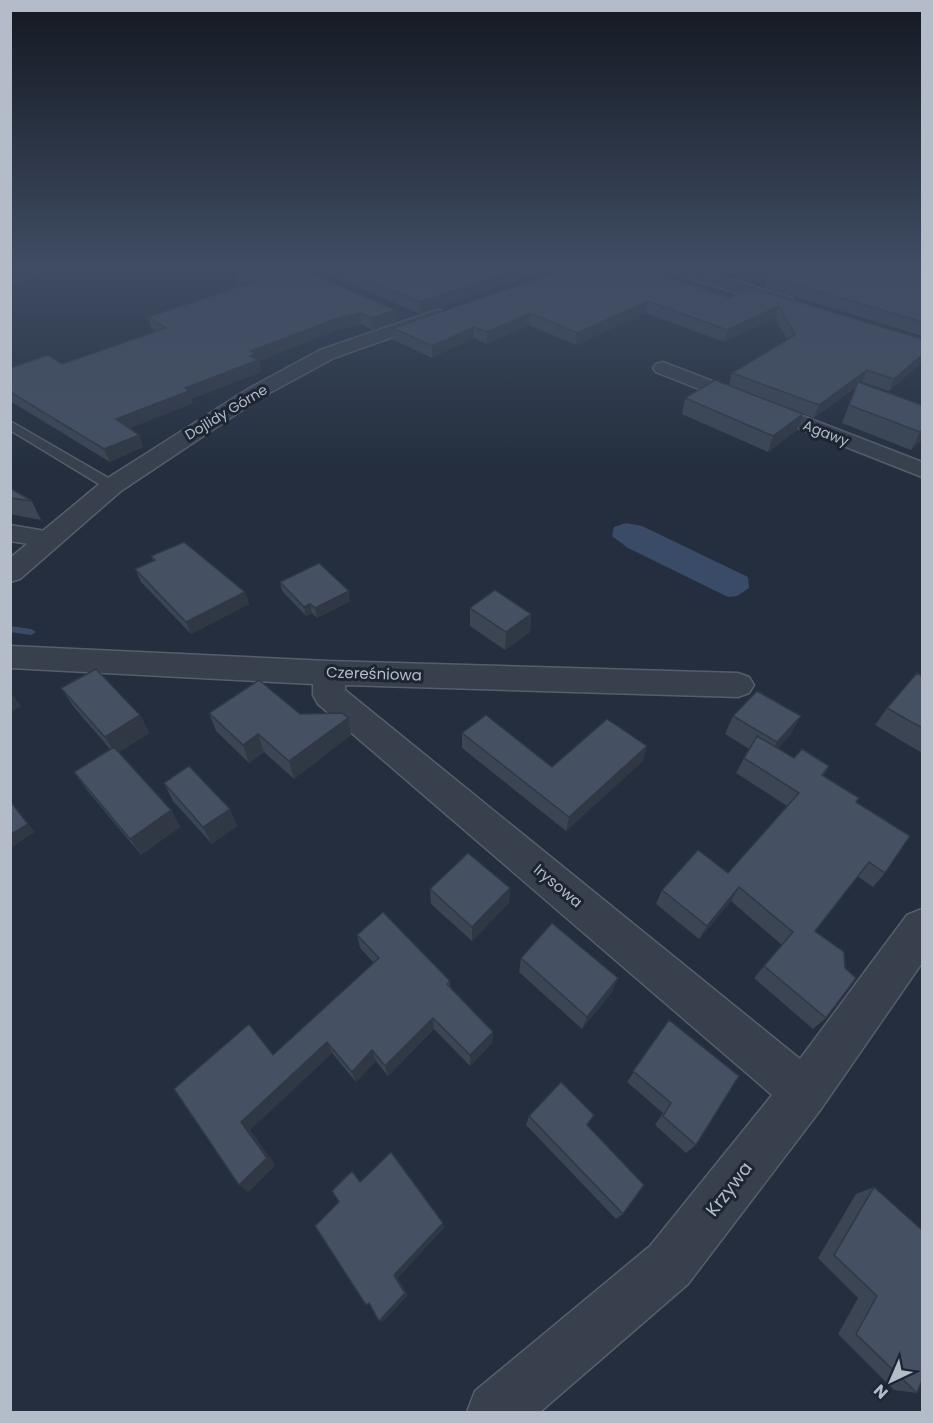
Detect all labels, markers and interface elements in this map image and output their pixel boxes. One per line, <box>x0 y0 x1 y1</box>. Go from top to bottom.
street label: Dojlidy Górne <box>181 379 271 445</box>
street label: Agawy <box>800 415 852 451</box>
street label: Czereśniowa <box>326 661 422 686</box>
street label: Irysowa <box>530 859 587 912</box>
street label: Krzywa <box>699 1156 758 1221</box>
north arrow <box>861 1351 921 1411</box>
text: N <box>869 1379 893 1404</box>

